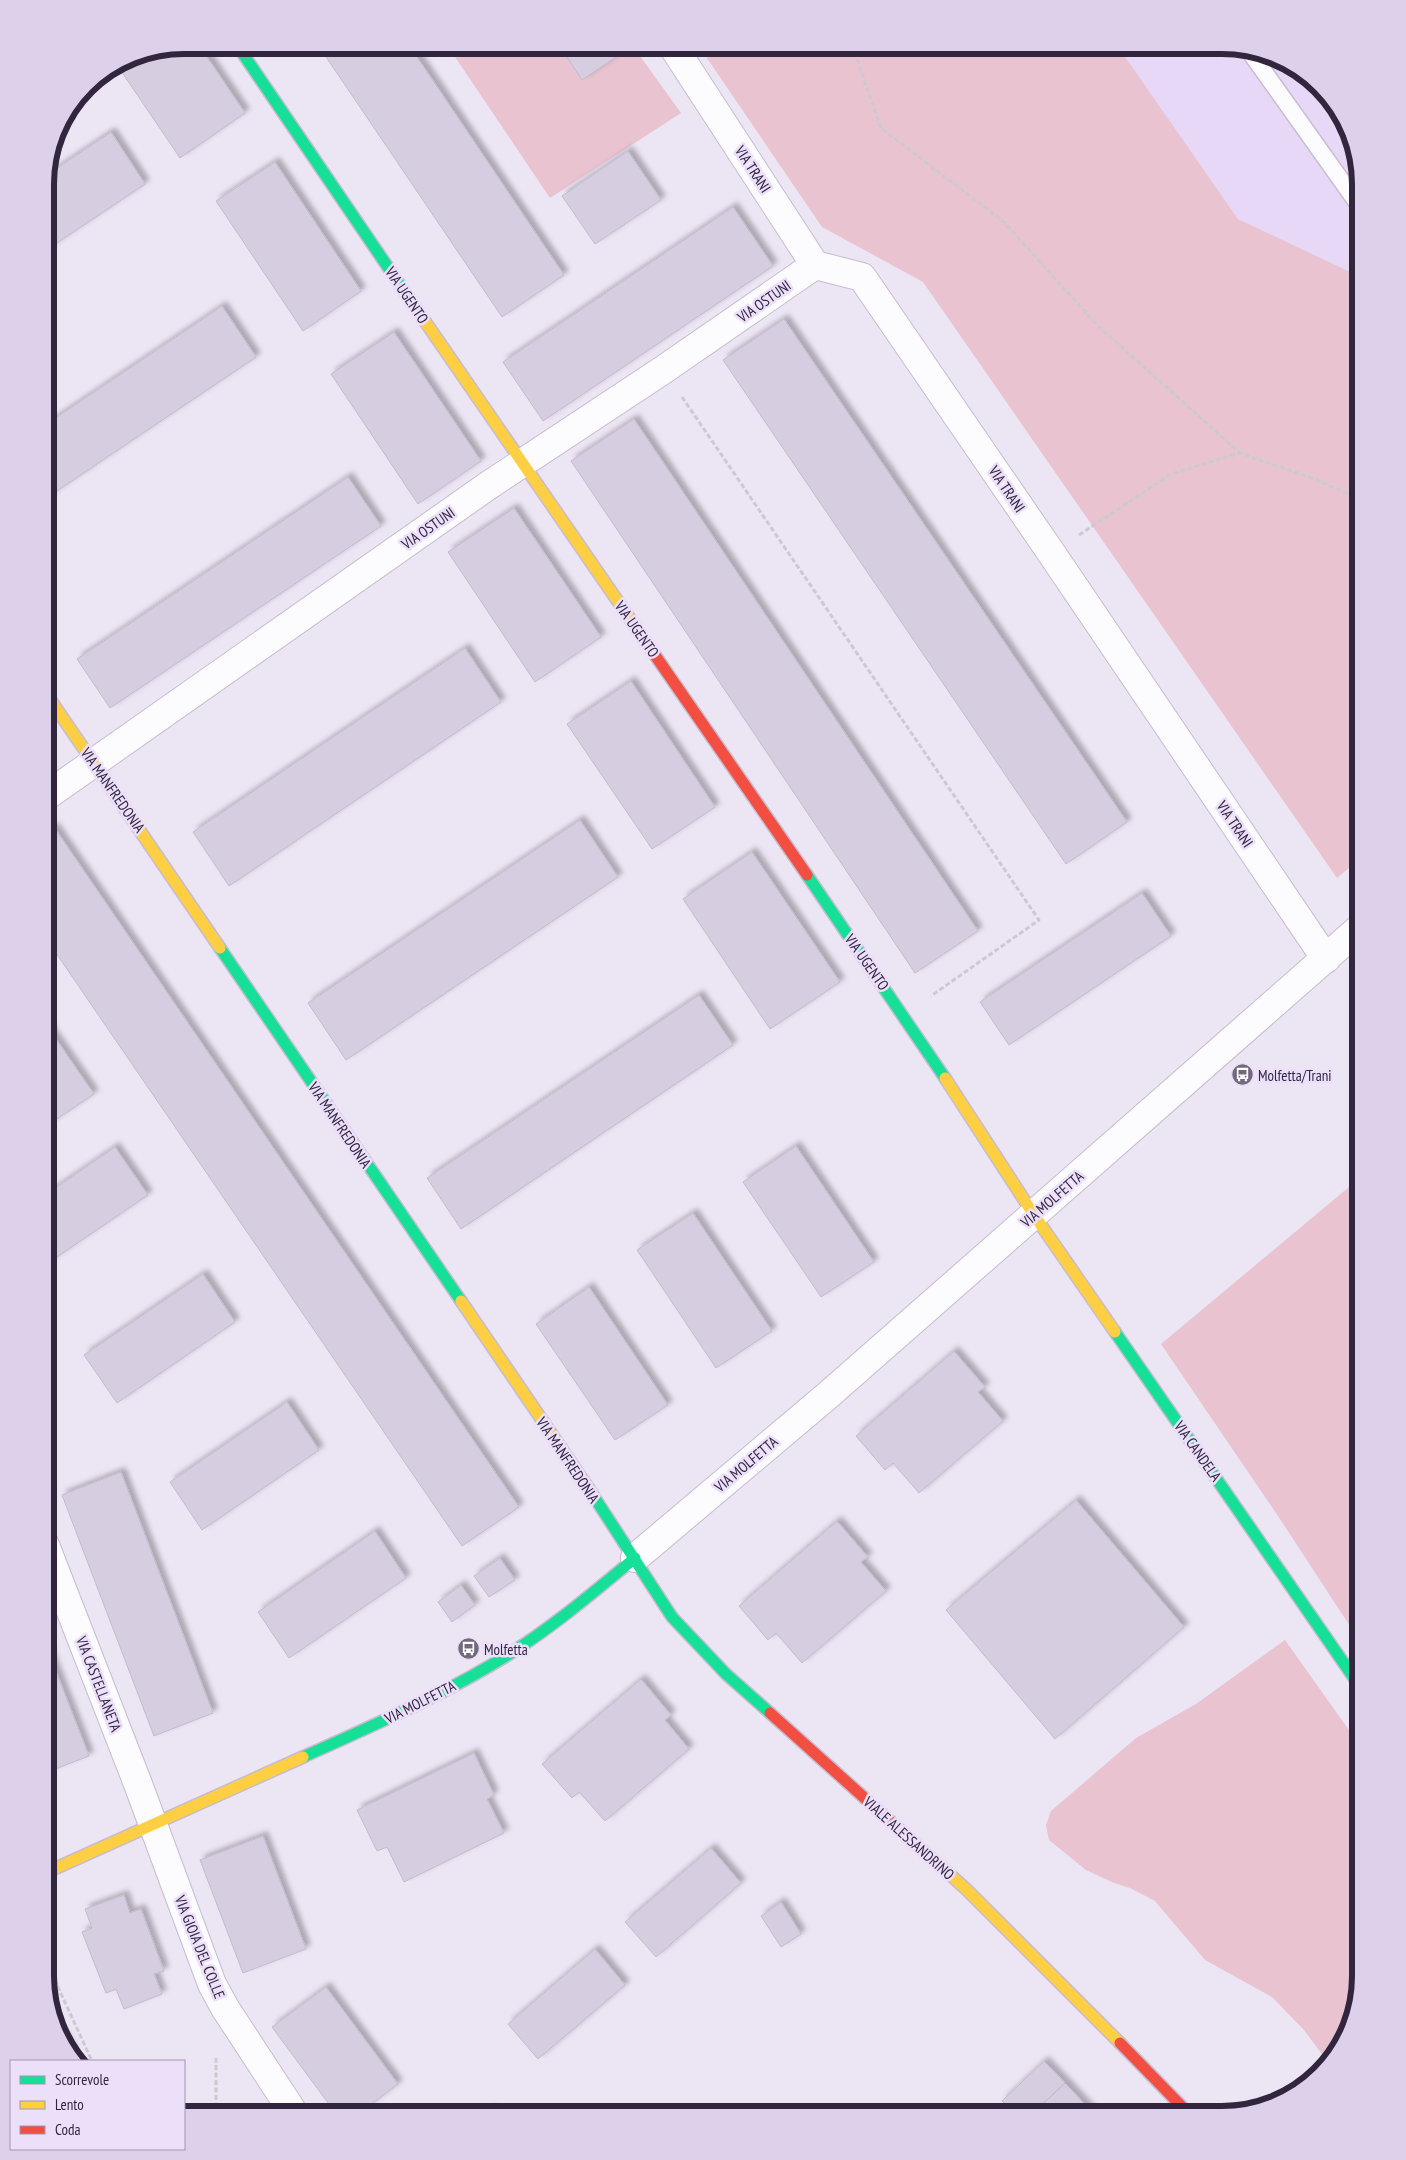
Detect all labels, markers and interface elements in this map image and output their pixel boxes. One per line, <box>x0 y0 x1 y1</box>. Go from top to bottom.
street label: VIA TRANI <box>730 141 775 196</box>
street label: VIA UGENTO <box>381 262 433 327</box>
street label: VIA OSTUNI <box>733 276 794 327</box>
street label: VIA TRANI <box>984 461 1029 516</box>
street label: VIA OSTUNI <box>397 503 458 554</box>
street label: VIA UGENTO <box>610 596 663 661</box>
street label: VIA MANFREDONIA <box>76 743 150 837</box>
street label: VIA TRANI <box>1212 796 1257 851</box>
street label: VIA UGENTO <box>840 929 893 994</box>
bus stop icon: Molfetta/Trani <box>1230 1063 1254 1087</box>
place label: Molfetta/Trani <box>1258 1066 1332 1085</box>
street label: VIA MANFREDONIA <box>304 1078 376 1172</box>
street label: VIA MOLFETTA <box>1016 1166 1088 1232</box>
street label: VIA MANFREDONIA <box>532 1413 604 1507</box>
street label: VIA CANDELA <box>1170 1416 1226 1486</box>
street label: VIA MOLFETTA <box>710 1431 782 1497</box>
street label: VIA CASTELLANETA <box>72 1633 126 1735</box>
bus stop icon: Molfetta <box>456 1637 480 1661</box>
place label: Molfetta <box>484 1640 528 1659</box>
street label: VIA MOLFETTA <box>381 1676 459 1728</box>
street label: VIALE ALESSANDRINO <box>859 1792 958 1884</box>
street label: VIA GIOIA DEL COLLE <box>170 1892 229 2001</box>
legend <box>10 2060 185 2150</box>
text: Scorrevole <box>55 2070 109 2089</box>
text: Lento <box>55 2095 84 2114</box>
text: Coda <box>55 2120 80 2139</box>

